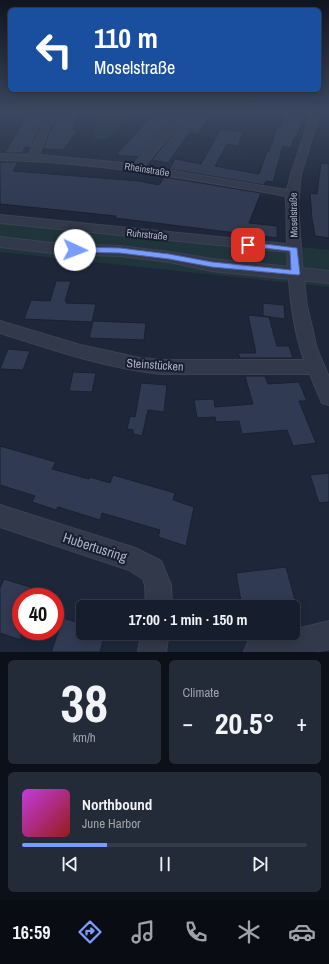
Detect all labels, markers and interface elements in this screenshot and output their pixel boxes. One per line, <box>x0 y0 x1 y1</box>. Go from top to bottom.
text: 110 m <box>94 19 158 57</box>
icon: left <box>28 24 80 76</box>
text: Moselstraße <box>94 55 175 80</box>
street label: Rheinstraße <box>124 160 171 180</box>
street label: Moselstraße <box>287 192 300 238</box>
street label: Ruhrstraße <box>126 226 168 243</box>
pin <box>231 228 265 262</box>
position arrow <box>54 229 96 271</box>
icon: arrive <box>237 234 259 256</box>
street label: Steinstücken <box>126 355 184 375</box>
street label: Hubertusring <box>61 528 130 566</box>
speed limit sign: 40 <box>12 588 64 640</box>
text: 17:00 · 1 min · 150 m <box>129 609 247 630</box>
text: 38 <box>61 668 108 738</box>
text: Climate <box>183 684 219 701</box>
text: 20.5° <box>215 703 275 743</box>
text: − <box>183 708 193 738</box>
text: + <box>296 708 307 738</box>
text: km/h <box>73 729 96 746</box>
text: Northbound <box>82 794 152 815</box>
text: June Harbor <box>82 815 141 832</box>
icon: previous <box>59 853 81 875</box>
icon: pause <box>154 853 176 875</box>
icon: next <box>249 853 271 875</box>
icon: directions <box>76 918 104 946</box>
icon: music <box>129 918 157 946</box>
icon: phone <box>182 918 210 946</box>
icon: climate <box>235 918 263 946</box>
icon: car <box>288 918 316 946</box>
text: 16:59 <box>13 920 50 945</box>

